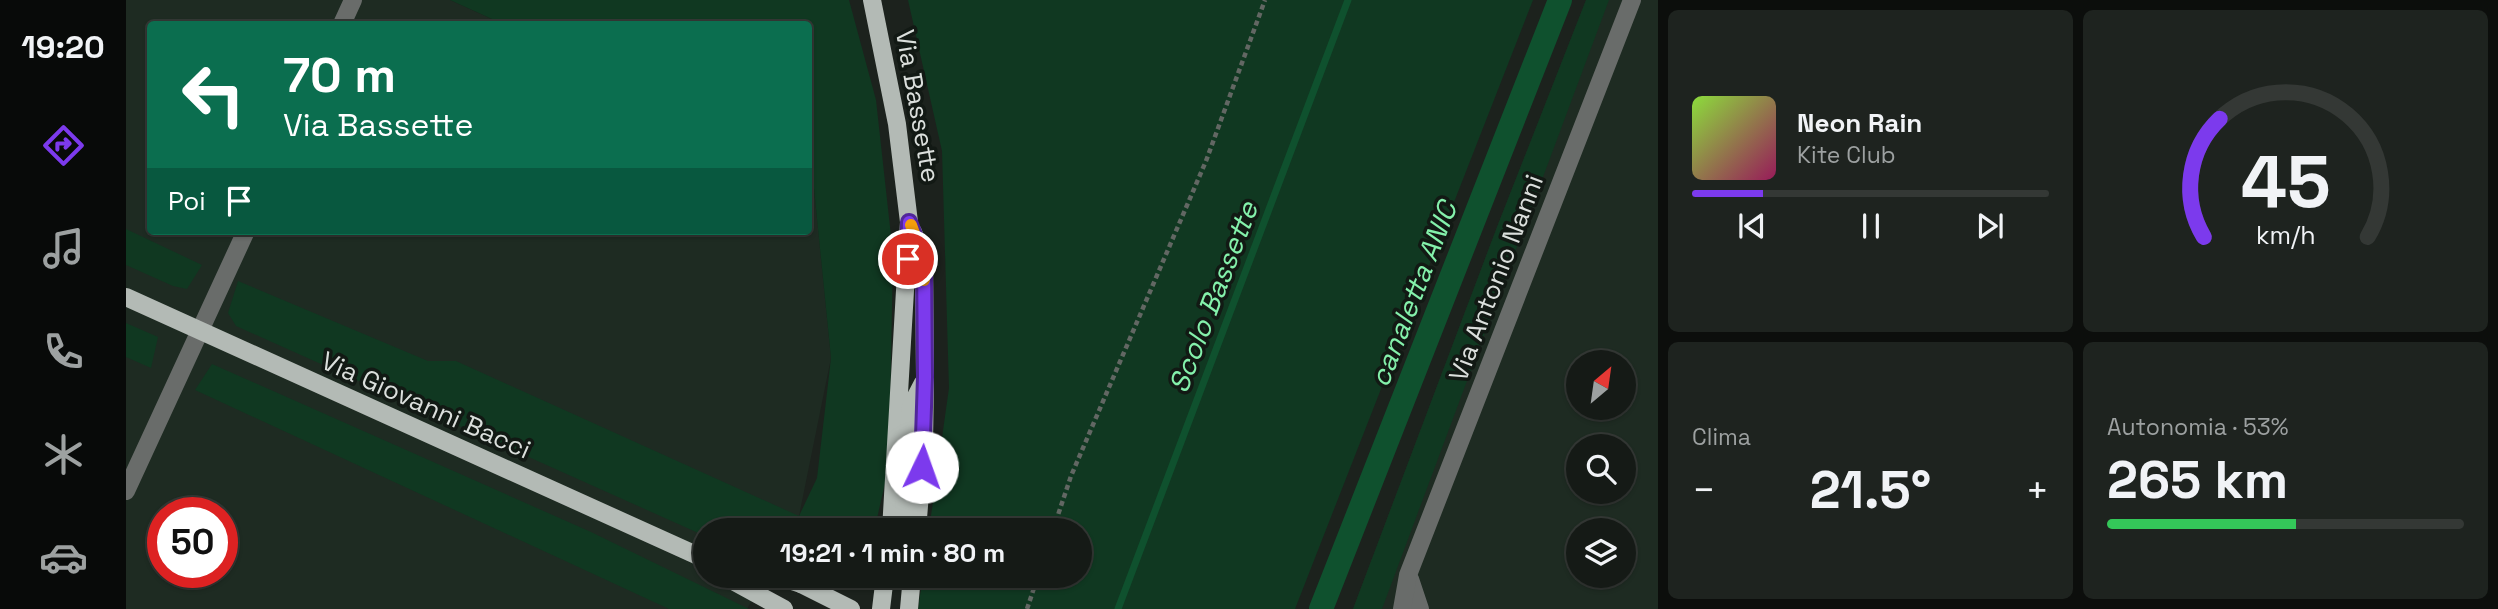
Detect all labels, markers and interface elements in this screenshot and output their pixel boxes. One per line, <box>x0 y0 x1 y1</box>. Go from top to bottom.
text: 19:20 <box>21 27 105 67</box>
street label: Via Bassette <box>888 27 948 185</box>
text: 70 m <box>283 44 396 106</box>
icon: left <box>168 49 259 140</box>
text: Via Bassette <box>283 105 473 145</box>
text: Neon Rain <box>1797 106 1922 140</box>
icon: directions <box>39 121 88 170</box>
text: 45 <box>2241 135 2330 228</box>
text: Kite Club <box>1797 140 1896 170</box>
street label: Via Antonio Nanni <box>1441 170 1551 386</box>
icon: arrive <box>220 182 258 220</box>
text: Poi <box>168 184 206 218</box>
water label: canaletta ANIC <box>1361 194 1466 392</box>
water label: Scolo Bassette <box>1160 195 1266 398</box>
icon: previous <box>1733 207 1771 245</box>
icon: pause <box>1852 207 1890 245</box>
icon: next <box>1971 207 2009 245</box>
text: km/h <box>2256 219 2315 251</box>
icon: music <box>39 224 88 273</box>
pin <box>878 229 938 289</box>
icon: arrive <box>889 240 927 278</box>
icon: phone <box>39 327 88 376</box>
street label: Via Giovanni Bacci <box>316 344 536 466</box>
north arrow <box>1566 350 1636 420</box>
map controls <box>1566 350 1636 588</box>
text: Autonomia · 53% <box>2107 412 2288 442</box>
text: Clima <box>1692 422 1751 452</box>
icon: climate <box>39 430 88 479</box>
position arrow <box>885 430 959 504</box>
button: search <box>1566 434 1636 504</box>
text: 265 km <box>2107 447 2288 513</box>
text: 21.5° <box>1810 457 1931 523</box>
text: − <box>1692 466 1716 514</box>
text: + <box>2025 466 2049 514</box>
speed limit sign: 50 <box>147 497 238 588</box>
button: layers <box>1566 518 1636 588</box>
icon: car <box>39 533 88 582</box>
text: 19:21 · 1 min · 80 m <box>780 536 1005 570</box>

